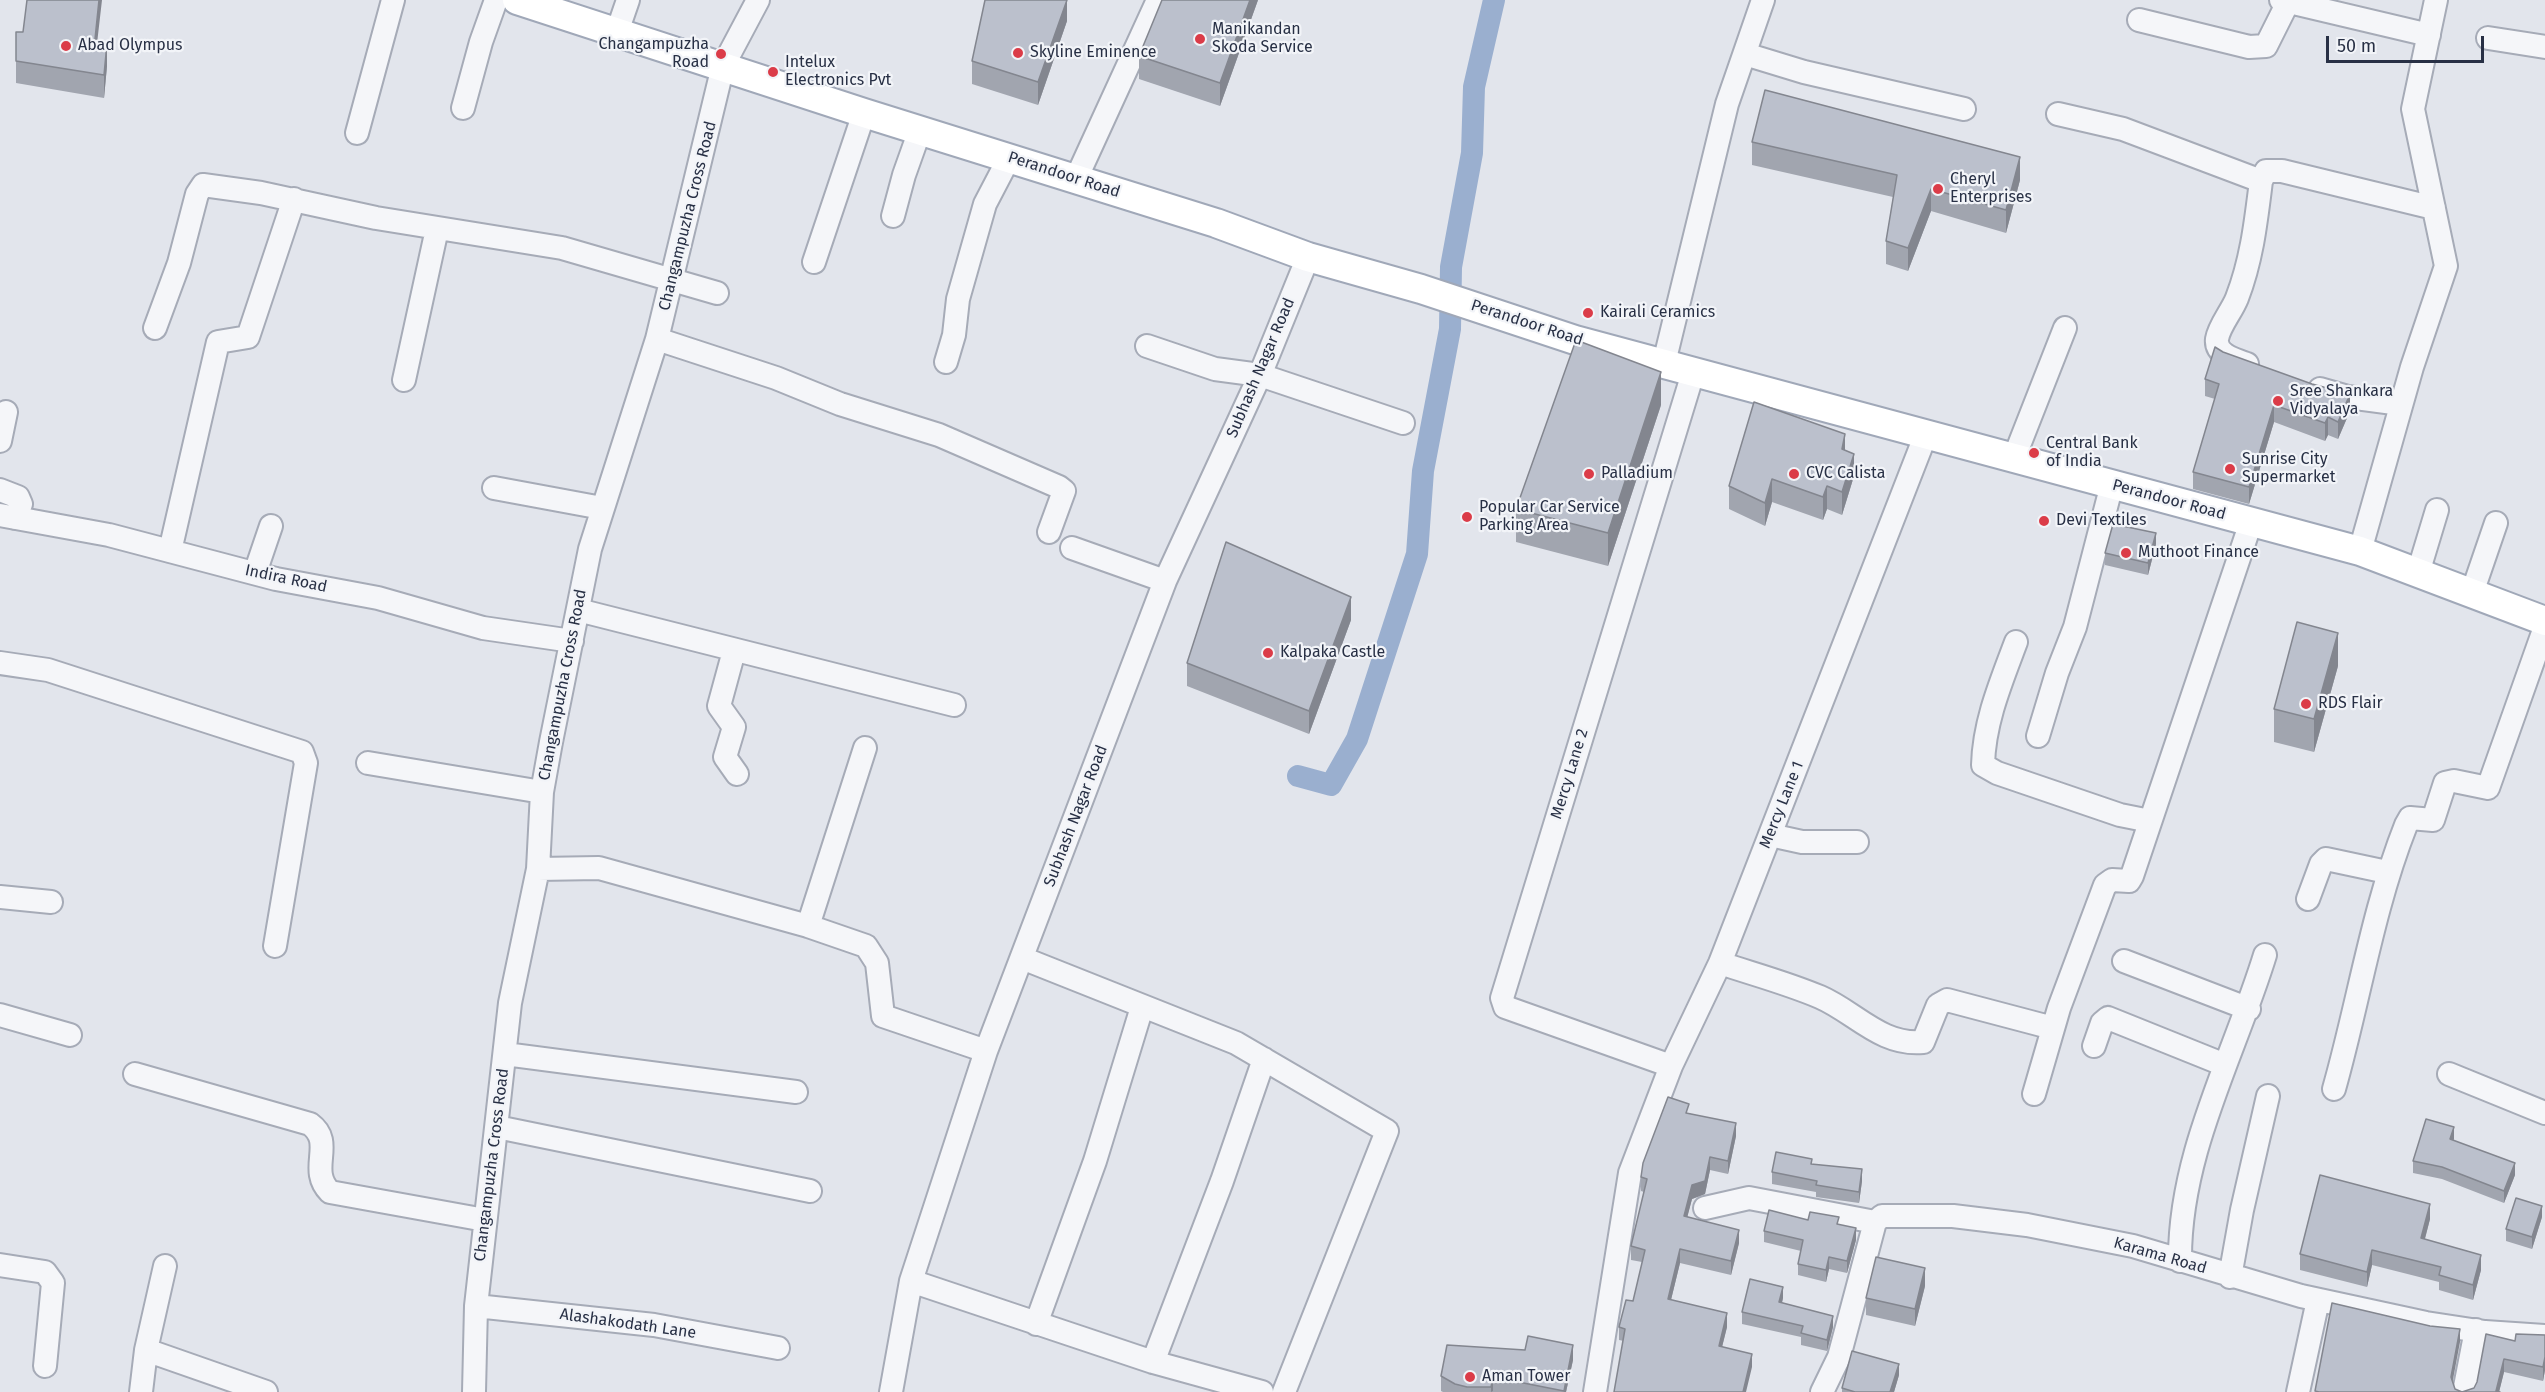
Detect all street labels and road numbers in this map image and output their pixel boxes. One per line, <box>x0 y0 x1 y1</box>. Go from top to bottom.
street label: Changampuzha Cross Road <box>655 119 721 313</box>
street label: Perandoor Road <box>1005 148 1123 202</box>
street label: Subhash Nagar Road <box>1223 295 1299 441</box>
street label: Perandoor Road <box>1468 296 1586 350</box>
street label: Perandoor Road <box>2110 476 2228 524</box>
street label: Indira Road <box>243 561 329 597</box>
street label: Changampuzha Cross Road <box>535 588 591 782</box>
street label: Mercy Lane 2 <box>1547 727 1593 821</box>
street label: Subhash Nagar Road <box>1040 743 1112 889</box>
street label: Mercy Lane 1 <box>1756 759 1808 851</box>
street label: Changampuzha Cross Road <box>471 1067 513 1263</box>
street label: Karama Road <box>2111 1234 2209 1278</box>
street label: Alashakodath Lane <box>559 1305 697 1343</box>

